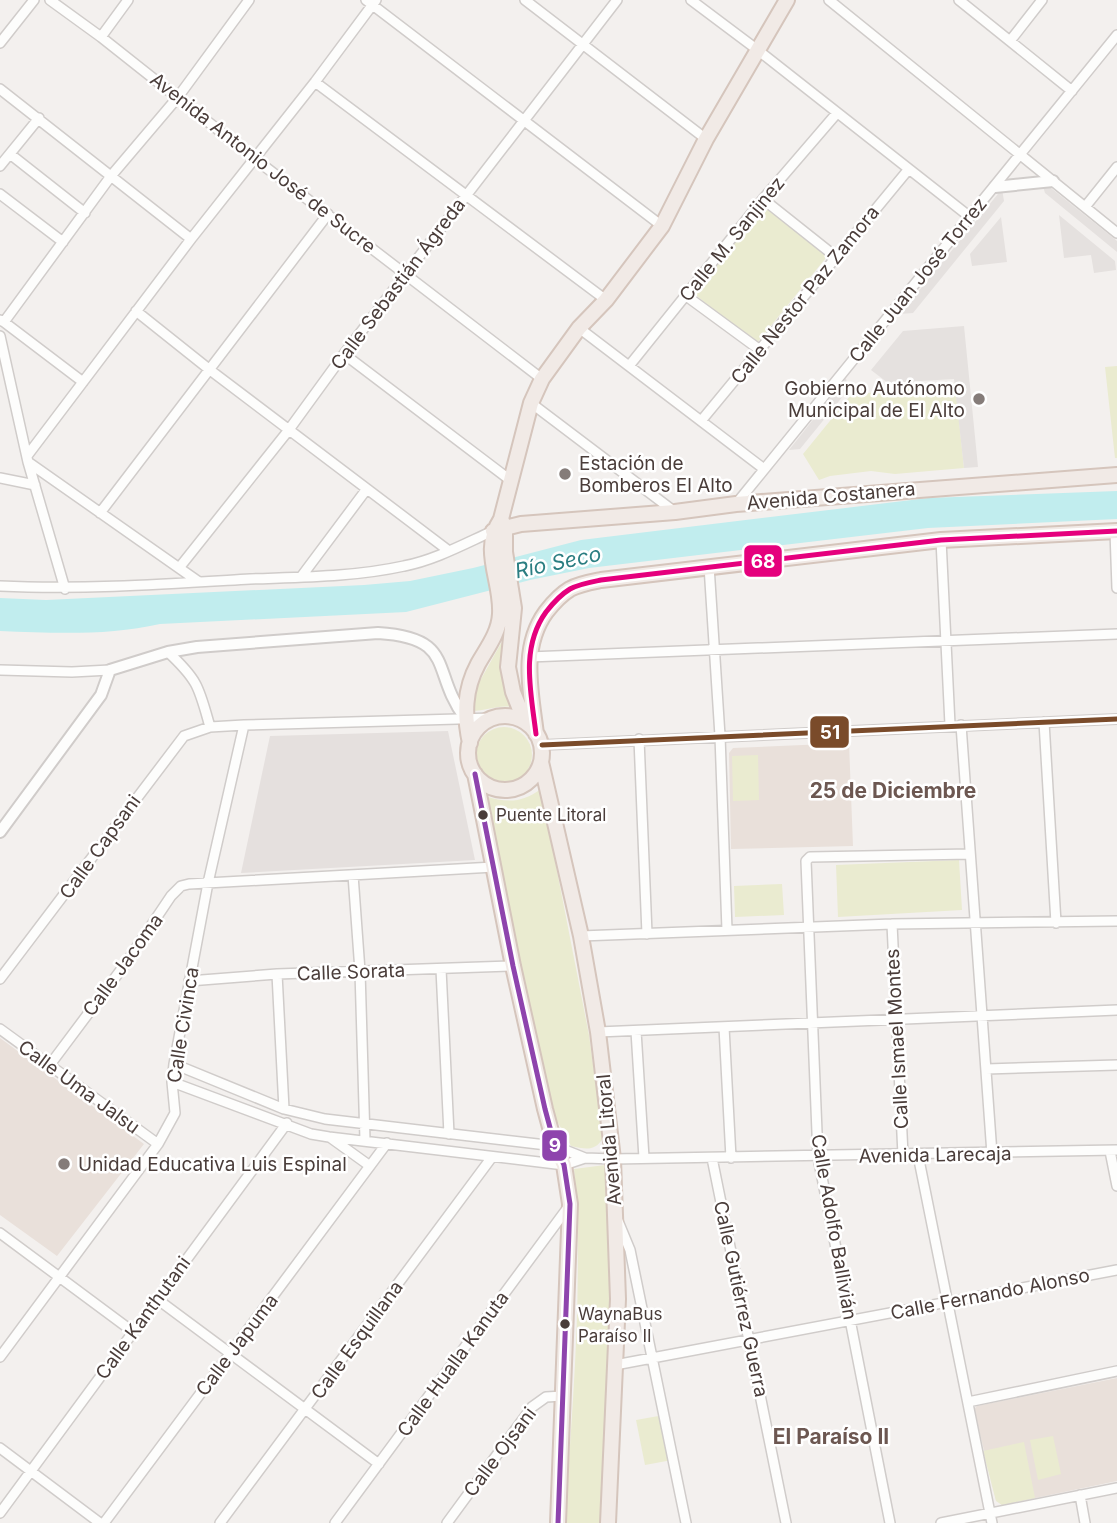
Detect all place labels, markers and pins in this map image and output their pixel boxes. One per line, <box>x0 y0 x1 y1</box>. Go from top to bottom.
place label: Gobierno Autónomo Municipal de El Alto <box>784 377 965 422</box>
marker: Gobierno Autónomo Municipal de El Alto <box>971 391 987 407</box>
place label: Estación de Bomberos El Alto <box>579 452 733 497</box>
marker: Estación de Bomberos El Alto <box>557 466 573 482</box>
place label: Puente Litoral <box>496 805 606 825</box>
marker: Puente Litoral <box>476 808 490 822</box>
place label: Unidad Educativa Luis Espinal <box>78 1153 347 1176</box>
marker: Unidad Educativa Luis Espinal <box>56 1156 72 1172</box>
place label: WaynaBus Paraíso II <box>578 1304 663 1346</box>
marker: WaynaBus Paraíso II <box>558 1317 572 1331</box>

